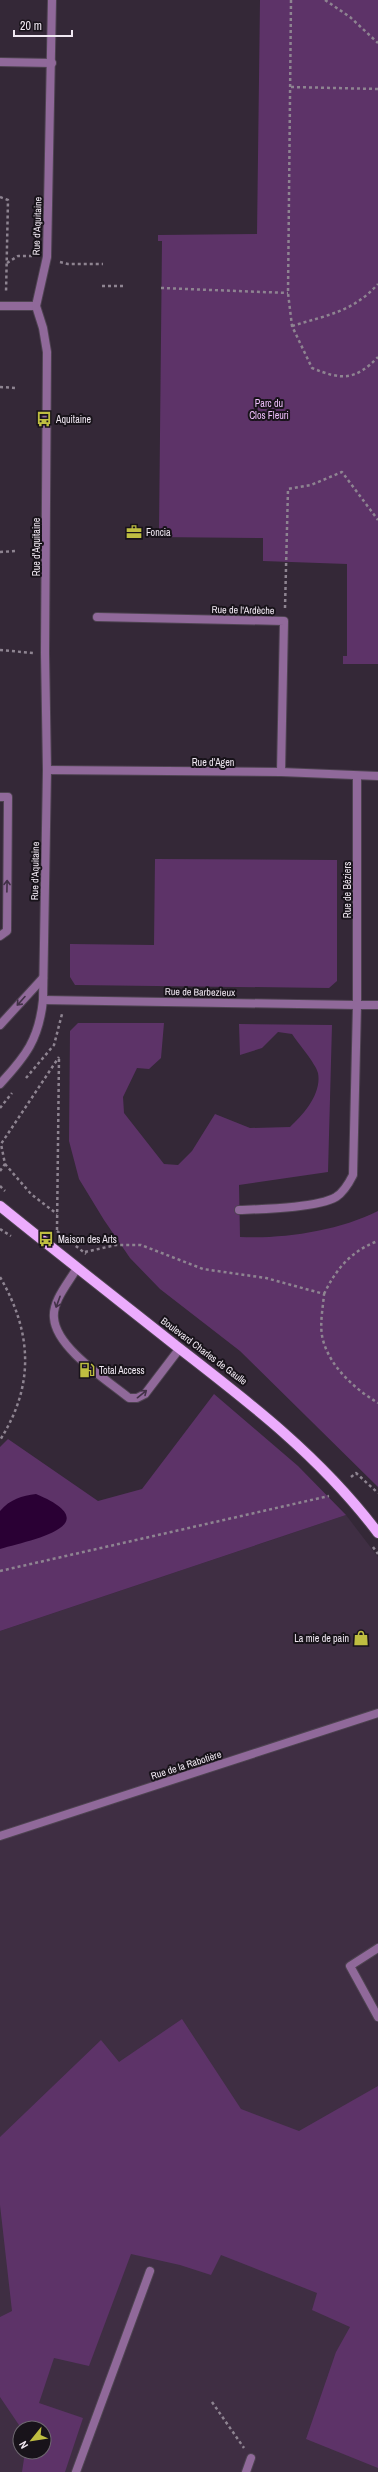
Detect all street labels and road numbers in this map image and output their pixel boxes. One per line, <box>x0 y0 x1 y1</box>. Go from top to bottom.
street label: Rue d'Aquitaine <box>29 196 45 255</box>
street label: Rue d'Aquitaine <box>30 517 43 576</box>
street label: Rue de l'Ardèche <box>212 603 275 617</box>
street label: Rue d'Agen <box>192 756 234 769</box>
street label: Rue d'Aquitaine <box>28 841 42 900</box>
street label: Rue de Béziers <box>341 862 354 918</box>
street label: Rue de Barbezieux <box>165 985 236 999</box>
street label: Boulevard Charles de Gaulle <box>158 1314 250 1388</box>
street label: Rue de la Rabotière <box>149 1747 223 1783</box>

